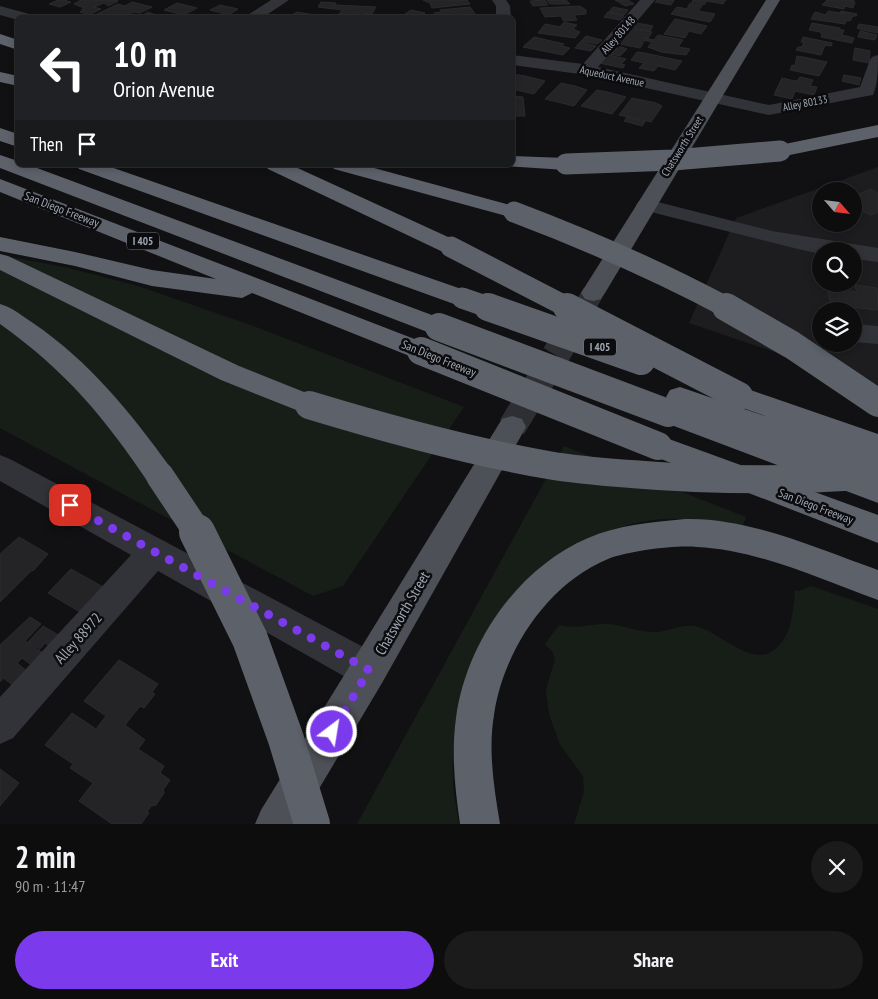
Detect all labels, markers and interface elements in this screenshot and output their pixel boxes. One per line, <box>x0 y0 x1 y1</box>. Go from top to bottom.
street label: Alley 80148 <box>598 13 638 57</box>
text: 10 m <box>113 31 177 77</box>
icon: left <box>30 35 95 100</box>
street label: Aqueduct Avenue <box>579 62 646 90</box>
text: Orion Avenue <box>113 75 215 103</box>
street label: Alley 80133 <box>781 92 829 114</box>
street label: Chatsworth Street <box>658 113 706 179</box>
icon: arrive <box>73 130 101 158</box>
text: Then <box>30 132 63 156</box>
north arrow <box>812 182 862 232</box>
map controls <box>812 182 862 352</box>
street label: San Diego Freeway <box>23 188 102 230</box>
road number: I 405 <box>127 232 159 250</box>
button: search <box>812 242 862 292</box>
button: layers <box>812 302 862 352</box>
street label: San Diego Freeway <box>400 336 479 380</box>
road number: I 405 <box>584 338 616 356</box>
pin <box>49 484 91 526</box>
street label: San Diego Freeway <box>777 485 856 527</box>
icon: arrive <box>56 491 84 519</box>
street label: Chatsworth Street <box>370 568 434 658</box>
street label: Alley 88972 <box>50 609 106 667</box>
position arrow <box>305 705 357 757</box>
text: 2 min <box>15 837 76 876</box>
button: close <box>811 841 863 893</box>
text: 90 m · 11:47 <box>15 876 86 896</box>
button: Exit <box>15 931 434 989</box>
button: Share <box>444 931 863 989</box>

